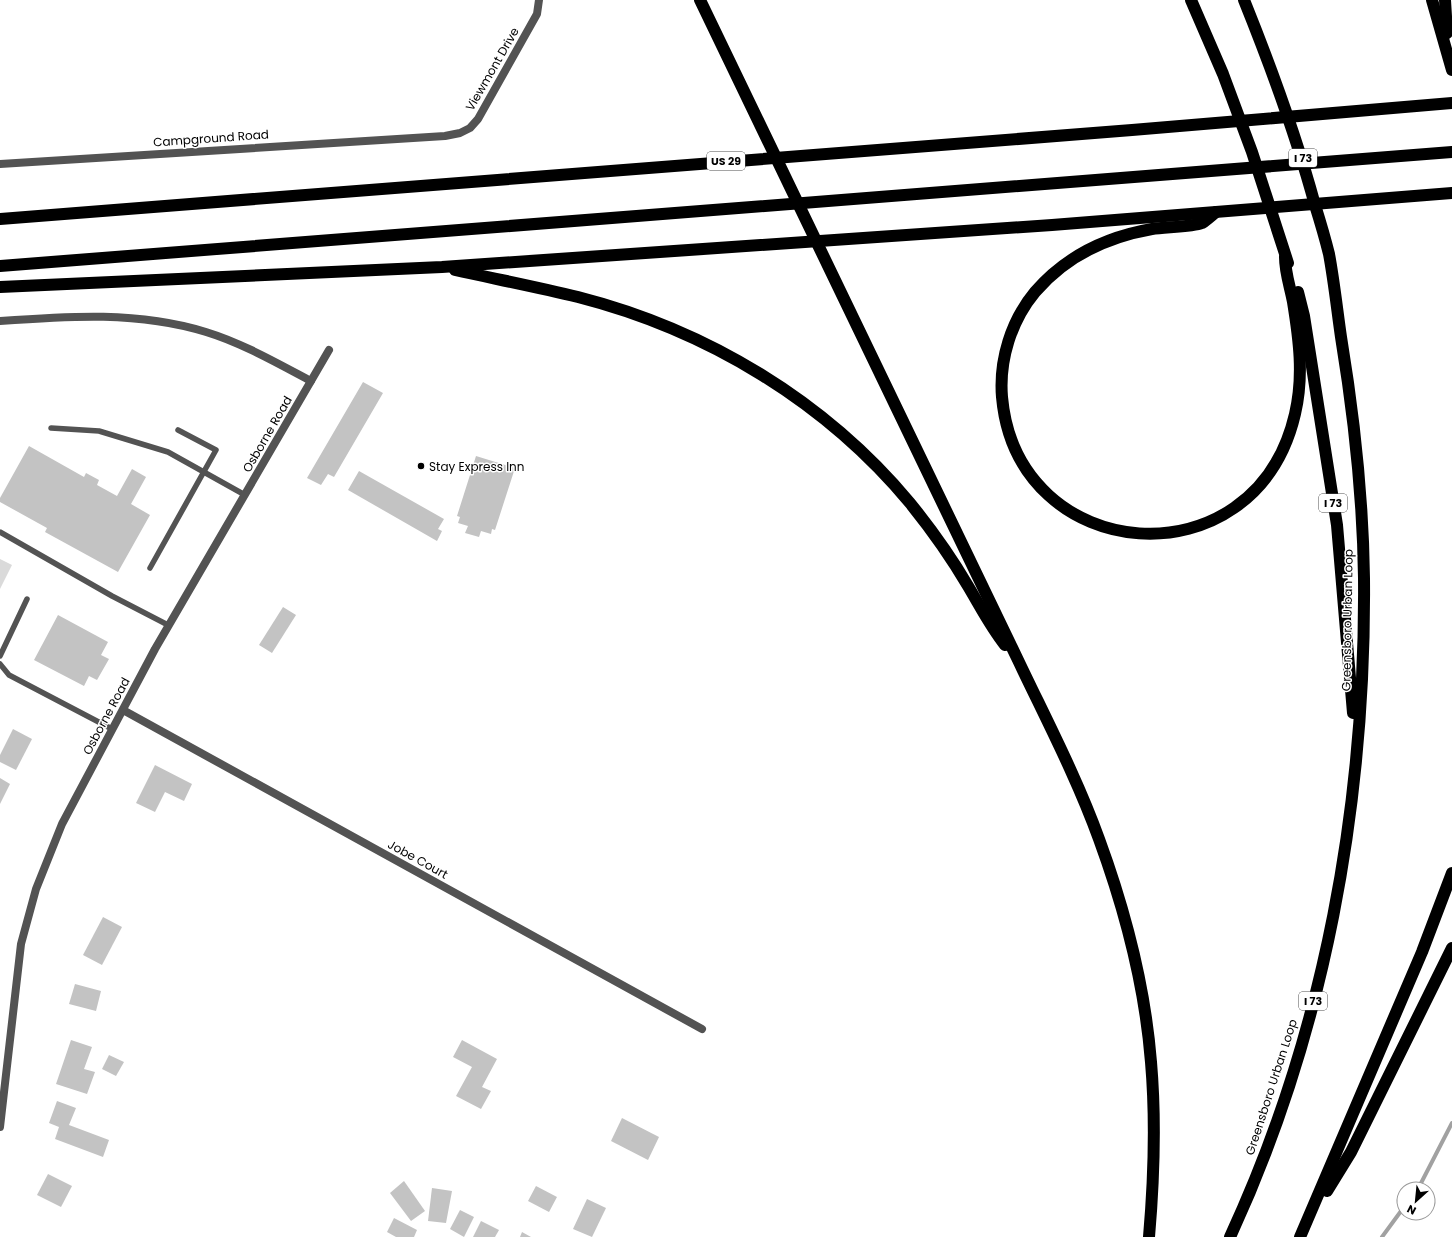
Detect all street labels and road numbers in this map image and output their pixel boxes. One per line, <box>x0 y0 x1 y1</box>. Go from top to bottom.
street label: Viewmont Drive <box>461 24 523 114</box>
street label: Campground Road <box>153 125 269 151</box>
road number: I 73 <box>1289 149 1317 167</box>
road number: US 29 <box>707 152 745 170</box>
street label: Osborne Road <box>238 393 296 475</box>
road number: I 73 <box>1319 494 1347 512</box>
street label: Greensboro Urban Loop <box>1337 549 1357 691</box>
street label: Osborne Road <box>78 674 134 758</box>
street label: Jobe Court <box>385 836 451 882</box>
road number: I 73 <box>1299 992 1327 1010</box>
street label: Greensboro Urban Loop <box>1241 1017 1301 1157</box>

